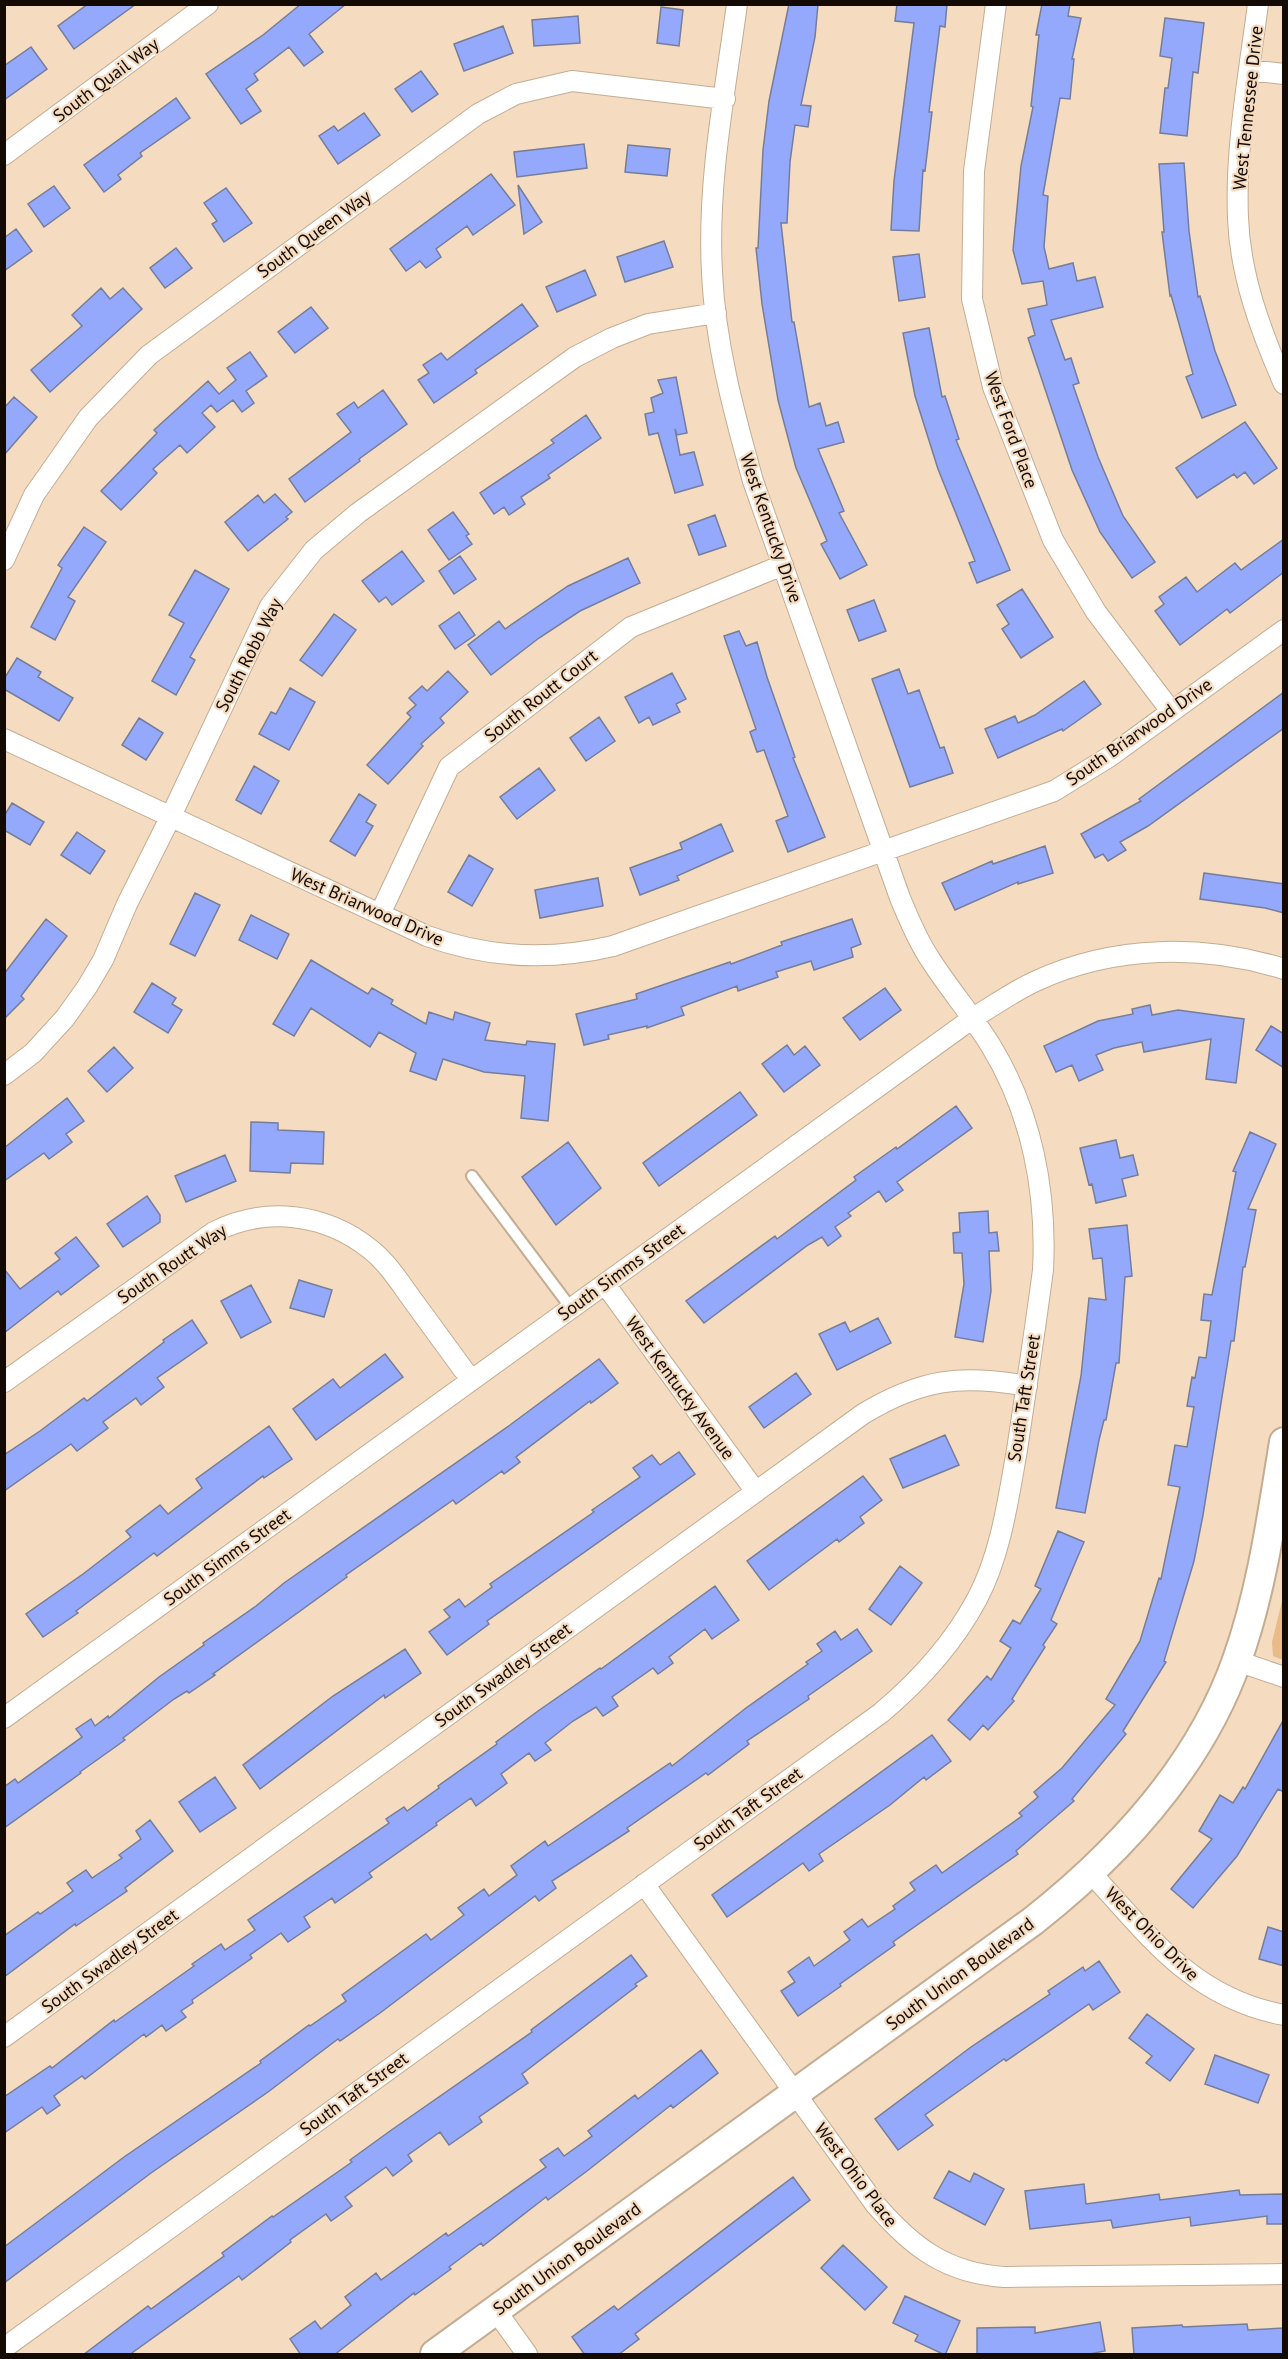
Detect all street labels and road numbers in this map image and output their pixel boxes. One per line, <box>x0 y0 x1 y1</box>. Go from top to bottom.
street label: West Tennessee Drive <box>1227 25 1268 191</box>
street label: South Quail Way <box>48 32 164 127</box>
street label: South Queen Way <box>252 184 376 283</box>
street label: West Ford Place <box>980 368 1043 491</box>
street label: West Kentucky Drive <box>735 450 808 605</box>
street label: South Robb Way <box>210 594 287 715</box>
street label: South Routt Court <box>479 644 602 747</box>
street label: South Briarwood Drive <box>1061 672 1216 791</box>
street label: West Briarwood Drive <box>287 862 447 951</box>
street label: South Routt Way <box>113 1218 231 1309</box>
street label: South Simms Street <box>553 1218 689 1325</box>
street label: West Kentucky Avenue <box>621 1312 740 1464</box>
street label: South Taft Street <box>1002 1333 1045 1463</box>
street label: South Simms Street <box>159 1503 295 1610</box>
street label: South Swadley Street <box>430 1617 576 1732</box>
street label: South Taft Street <box>689 1762 806 1856</box>
street label: West Ohio Drive <box>1101 1882 1204 1985</box>
street label: South Swadley Street <box>37 1903 183 2018</box>
street label: South Union Boulevard <box>881 1912 1038 2035</box>
street label: South Taft Street <box>295 2047 412 2141</box>
street label: West Ohio Place <box>810 2118 903 2231</box>
street label: South Union Boulevard <box>488 2197 645 2320</box>

